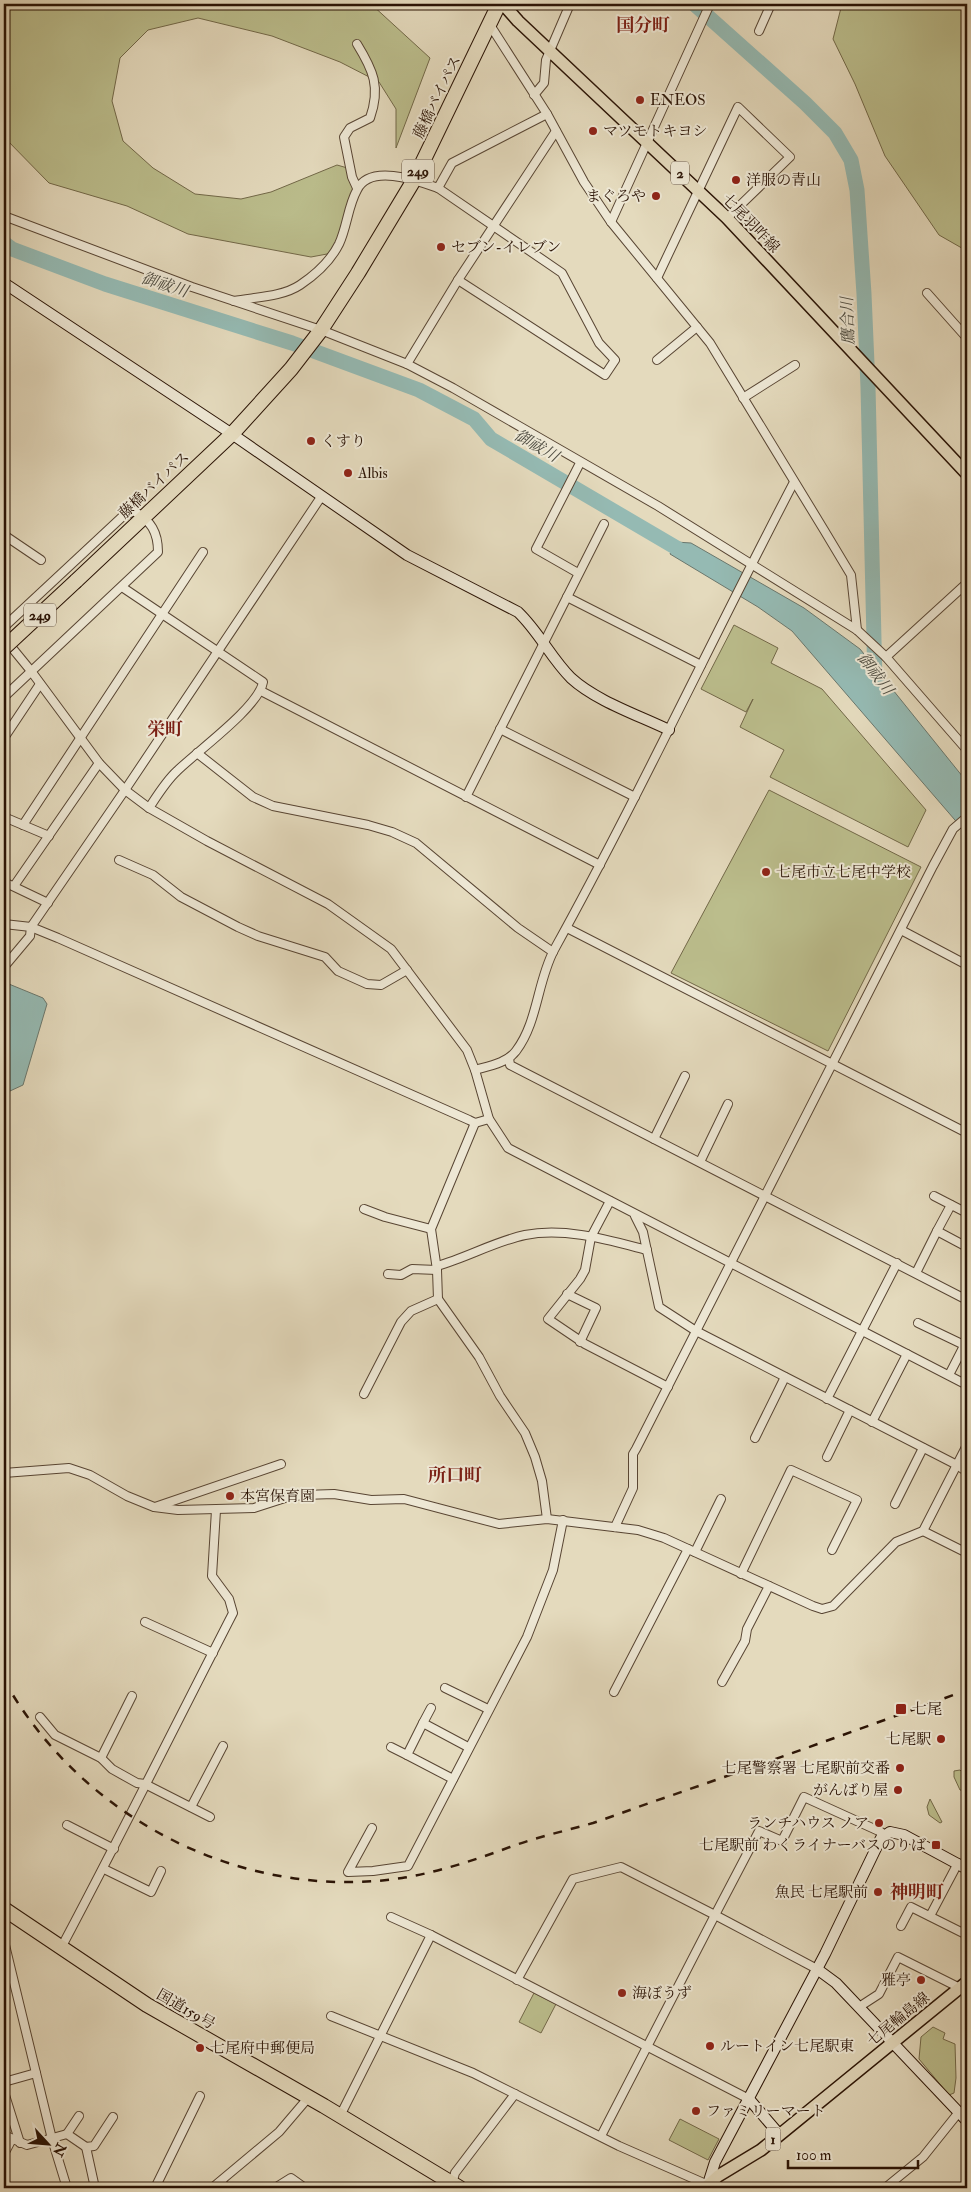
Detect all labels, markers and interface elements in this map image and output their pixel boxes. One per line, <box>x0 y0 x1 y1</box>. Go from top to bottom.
district label: 国分町 <box>616 14 670 37</box>
street label: 藤橋バイパス <box>409 53 466 142</box>
place label: ENEOS <box>650 91 706 110</box>
marker: ENEOS <box>634 94 646 106</box>
place label: マツモトキヨシ <box>603 122 708 141</box>
marker: マツモトキヨシ <box>587 125 599 137</box>
road number: 249 <box>402 160 434 182</box>
road number: 2 <box>671 162 689 184</box>
place label: 洋服の青山 <box>746 171 821 190</box>
marker: 洋服の青山 <box>730 174 742 186</box>
place label: まぐろや <box>586 187 646 206</box>
marker: まぐろや <box>650 190 662 202</box>
street label: 七尾羽咋線 <box>718 190 784 257</box>
place label: セブン-イレブン <box>451 238 561 257</box>
marker: セブン-イレブン <box>435 241 447 253</box>
water label: 御祓川 <box>139 268 193 302</box>
water label: 鷹合川 <box>837 295 859 345</box>
water label: 御祓川 <box>511 425 564 468</box>
place label: くすり <box>321 432 366 451</box>
marker: くすり <box>305 435 317 447</box>
street label: 藤橋バイパス <box>115 448 194 523</box>
place label: Albis <box>357 464 388 483</box>
marker: Albis <box>342 467 354 479</box>
road number: 249 <box>24 604 56 626</box>
water label: 御祓川 <box>853 648 899 700</box>
district label: 栄町 <box>147 718 183 741</box>
place label: 七尾市立七尾中学校 <box>776 863 911 882</box>
marker: 七尾市立七尾中学校 <box>760 866 772 878</box>
district label: 所口町 <box>428 1464 482 1487</box>
place label: 本宮保育園 <box>240 1487 315 1506</box>
marker: 本宮保育園 <box>224 1490 236 1502</box>
place label: 七尾 <box>912 1700 942 1719</box>
marker: 七尾 <box>894 1702 908 1716</box>
place label: 七尾駅 <box>886 1730 931 1749</box>
marker: 七尾駅 <box>935 1733 947 1745</box>
place label: 七尾警察署 七尾駅前交番 <box>722 1759 890 1778</box>
marker: 七尾警察署 七尾駅前交番 <box>894 1762 906 1774</box>
place label: がんばり屋 <box>813 1781 888 1800</box>
marker: がんばり屋 <box>892 1784 904 1796</box>
place label: ランチハウス ノア <box>747 1814 869 1833</box>
marker: ランチハウス ノア <box>873 1817 885 1829</box>
place label: 七尾駅前 わくライナーバスのりば <box>699 1836 926 1855</box>
marker: 七尾駅前 わくライナーバスのりば <box>930 1839 942 1851</box>
district label: 神明町 <box>890 1881 944 1904</box>
place label: 魚民 七尾駅前 <box>775 1883 868 1902</box>
marker: 魚民 七尾駅前 <box>872 1886 884 1898</box>
place label: 雅亭 <box>881 1971 911 1990</box>
marker: 雅亭 <box>915 1974 927 1986</box>
place label: 海ぼうず <box>632 1984 692 2003</box>
street label: 国道159号 <box>153 1985 218 2034</box>
marker: 海ぼうず <box>616 1987 628 1999</box>
street label: 七尾輪島線 <box>863 1988 933 2050</box>
place label: ルートイン七尾駅東 <box>720 2037 854 2056</box>
place label: 七尾府中郵便局 <box>210 2039 315 2058</box>
marker: ルートイン七尾駅東 <box>704 2040 716 2052</box>
marker: 七尾府中郵便局 <box>194 2042 206 2054</box>
place label: ファミリーマート <box>706 2102 826 2121</box>
marker: ファミリーマート <box>690 2105 702 2117</box>
north arrow <box>22 2120 72 2170</box>
road number: 1 <box>766 2128 780 2150</box>
scale bar <box>788 2137 918 2169</box>
text: N <box>49 2139 70 2159</box>
text: 100 m <box>796 2146 832 2165</box>

